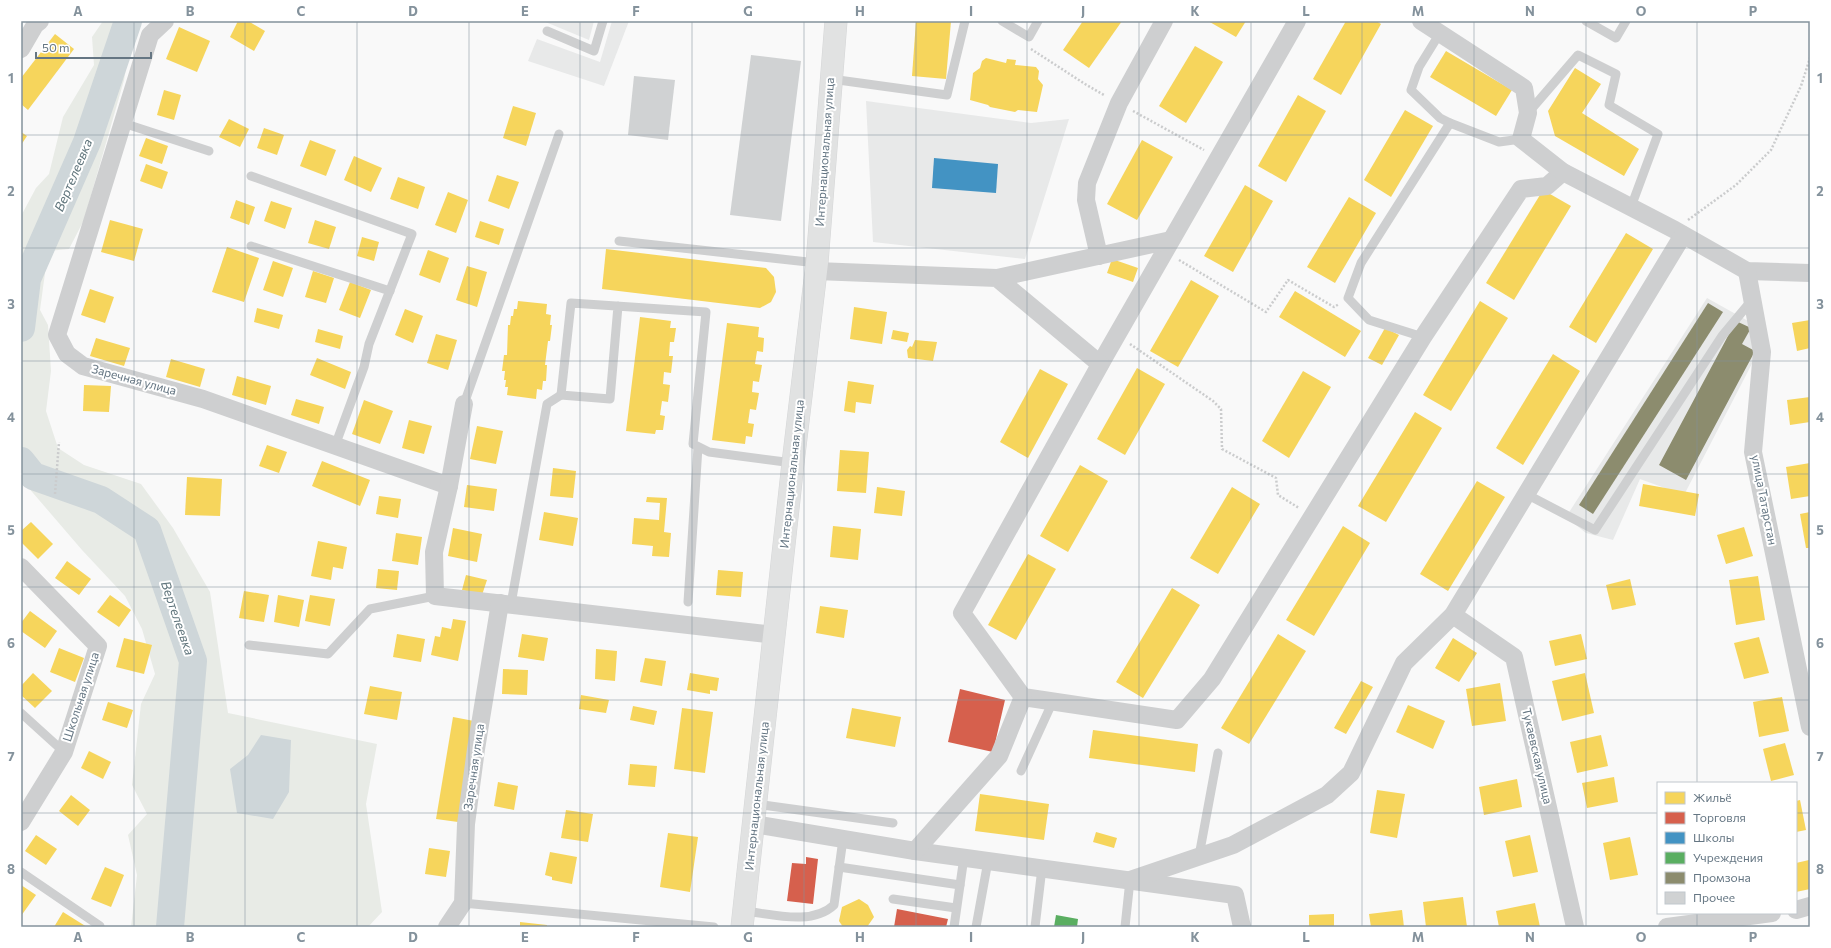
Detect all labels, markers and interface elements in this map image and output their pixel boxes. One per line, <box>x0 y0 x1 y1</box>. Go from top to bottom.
text: A <box>73 3 83 19</box>
text: B <box>186 3 195 19</box>
text: C <box>297 3 306 19</box>
text: D <box>408 3 418 19</box>
text: E <box>521 3 529 19</box>
text: F <box>632 3 640 19</box>
text: G <box>743 3 753 19</box>
text: H <box>855 3 865 19</box>
text: I <box>969 3 973 19</box>
text: J <box>1081 3 1085 19</box>
text: K <box>1190 3 1200 19</box>
text: L <box>1302 3 1310 19</box>
text: M <box>1412 3 1424 19</box>
text: N <box>1525 3 1535 19</box>
text: O <box>1636 3 1647 19</box>
text: P <box>1749 3 1758 19</box>
scale bar <box>36 34 151 60</box>
text: 50 m <box>42 40 70 54</box>
text: 1 <box>8 70 14 86</box>
text: 1 <box>1817 70 1823 86</box>
street label: Интернациональная улица <box>812 77 836 227</box>
water label: Вертелеевка <box>51 136 96 214</box>
text: 2 <box>7 183 15 199</box>
text: 2 <box>1816 183 1824 199</box>
text: 3 <box>7 296 15 312</box>
text: 3 <box>1816 296 1824 312</box>
street label: Заречная улица <box>90 361 178 397</box>
street label: Интернациональная улица <box>776 399 806 549</box>
text: 4 <box>7 409 15 425</box>
text: 4 <box>1816 409 1824 425</box>
street label: улица Татарстан <box>1749 454 1781 546</box>
text: 5 <box>7 522 15 538</box>
text: 5 <box>1816 522 1824 538</box>
water label: Вертелеевка <box>158 579 198 657</box>
text: 6 <box>7 635 15 651</box>
text: 6 <box>1816 635 1824 651</box>
street label: Школьная улица <box>59 650 101 743</box>
street label: Тукаевская улица <box>1520 706 1556 805</box>
street label: Интернациональная улица <box>741 721 771 871</box>
street label: Заречная улица <box>460 723 486 811</box>
text: 7 <box>7 748 15 764</box>
text: 7 <box>1816 748 1824 764</box>
legend <box>1657 782 1797 914</box>
text: Жильё <box>1693 790 1732 804</box>
text: Торговля <box>1693 810 1746 824</box>
text: Школы <box>1693 830 1734 844</box>
text: Учреждения <box>1693 850 1763 864</box>
text: 8 <box>7 861 15 877</box>
text: 8 <box>1816 861 1824 877</box>
text: Промзона <box>1693 870 1751 884</box>
text: Прочее <box>1693 890 1735 904</box>
text: A <box>73 929 83 945</box>
text: B <box>186 929 195 945</box>
text: C <box>297 929 306 945</box>
text: D <box>408 929 418 945</box>
text: E <box>521 929 529 945</box>
text: F <box>632 929 640 945</box>
text: G <box>743 929 753 945</box>
text: H <box>855 929 865 945</box>
text: I <box>969 929 973 945</box>
text: J <box>1081 929 1085 945</box>
text: K <box>1190 929 1200 945</box>
text: L <box>1302 929 1310 945</box>
text: M <box>1412 929 1424 945</box>
text: N <box>1525 929 1535 945</box>
text: O <box>1636 929 1647 945</box>
text: P <box>1749 929 1758 945</box>

